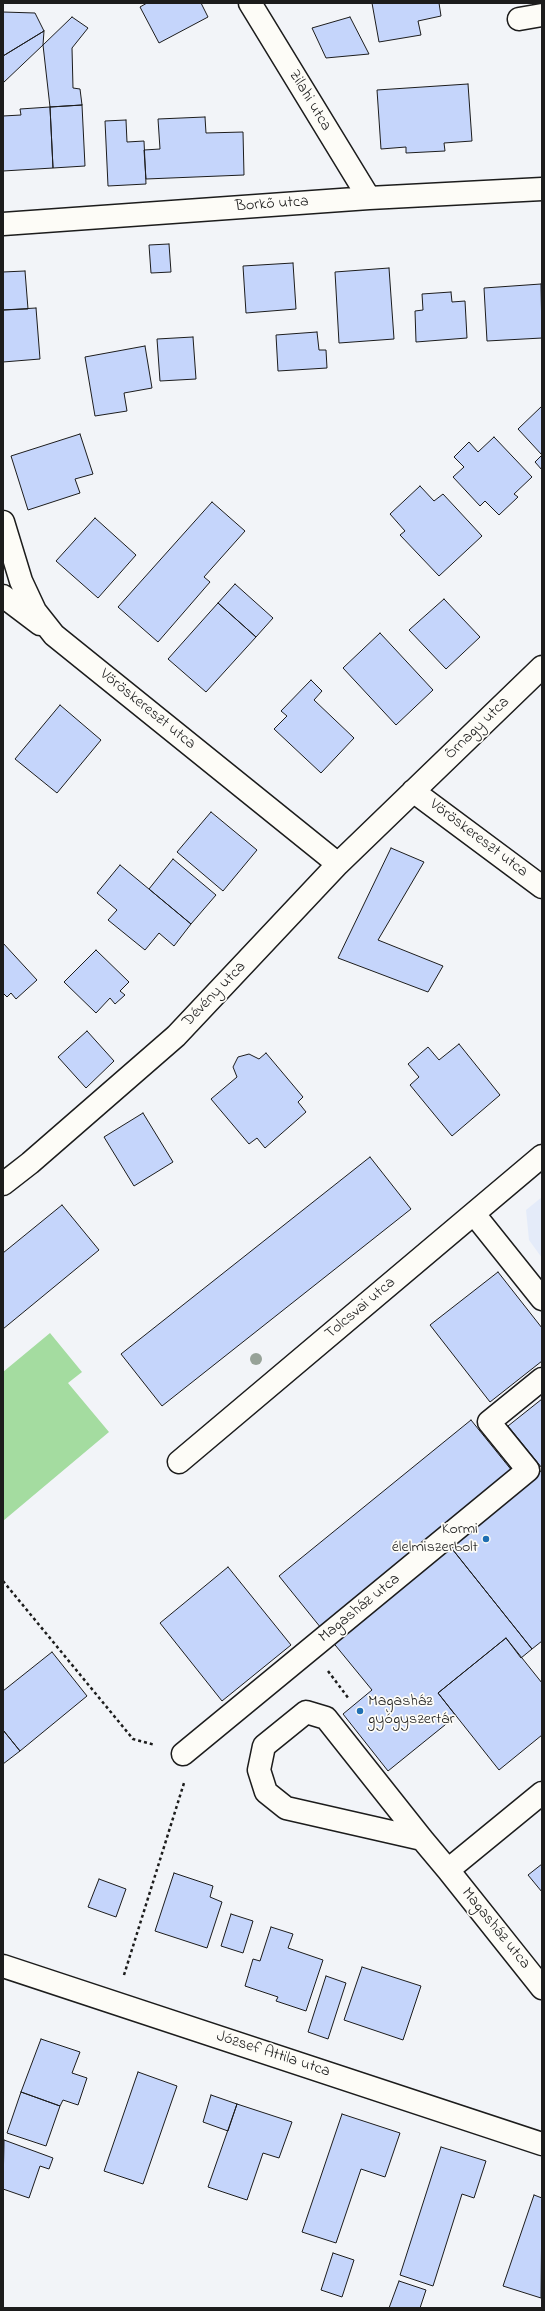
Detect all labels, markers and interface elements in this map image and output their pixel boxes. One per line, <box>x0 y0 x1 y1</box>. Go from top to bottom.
street label: Zilahi utca <box>283 67 335 135</box>
street label: Borkő utca <box>235 193 309 217</box>
street label: Vöröskereszt utca <box>95 665 199 755</box>
street label: Őrnagy utca <box>442 694 514 764</box>
street label: Vöröskereszt utca <box>425 796 531 882</box>
street label: Dévény utca <box>179 958 251 1032</box>
street label: Tolcsvai utca <box>322 1274 400 1344</box>
place label: Kormi élelmiszerbolt <box>392 1520 478 1558</box>
marker: Kormi élelmiszerbolt <box>481 1534 491 1544</box>
street label: Magasház utca <box>316 1570 404 1648</box>
place label: Magasház gyógyszertár <box>368 1692 454 1730</box>
marker: Magasház gyógyszertár <box>355 1706 365 1716</box>
street label: Magasház utca <box>456 1885 534 1973</box>
street label: József Attila utca <box>214 2028 332 2082</box>

